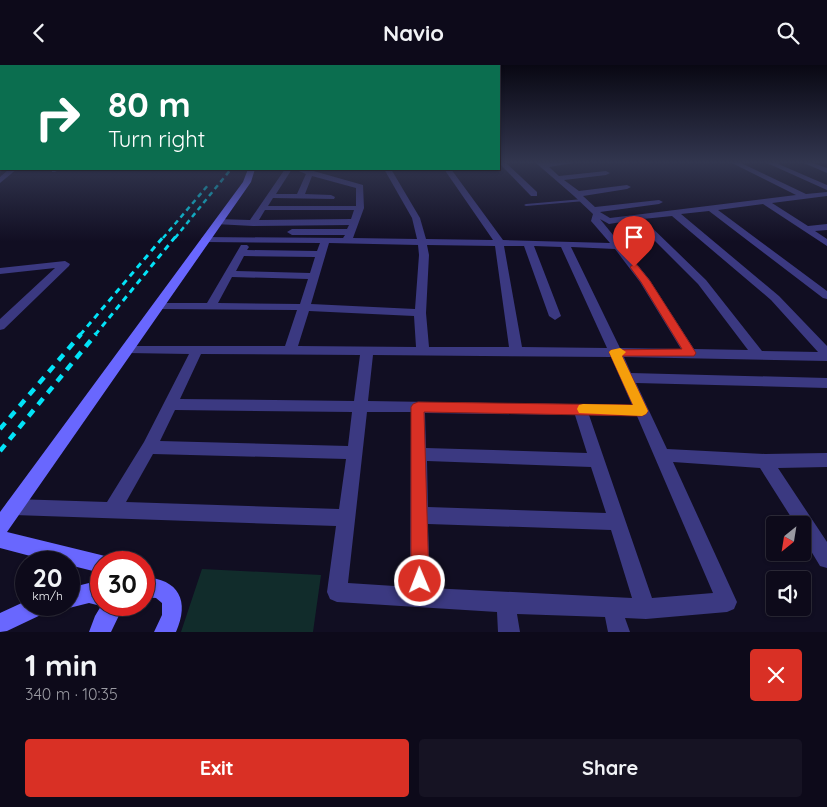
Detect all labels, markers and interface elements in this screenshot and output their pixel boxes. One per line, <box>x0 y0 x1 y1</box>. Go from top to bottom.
icon: back <box>25 19 53 47</box>
text: Navio <box>383 19 444 47</box>
icon: search <box>774 19 802 47</box>
text: 80 m <box>108 82 191 126</box>
icon: right <box>25 85 90 150</box>
text: Turn right <box>108 125 205 153</box>
pin <box>613 216 655 267</box>
icon: arrive <box>620 223 648 251</box>
north arrow <box>766 516 811 561</box>
map controls <box>766 516 811 616</box>
speed limit sign: 30 <box>90 551 155 616</box>
position arrow <box>393 554 445 606</box>
text: 20 <box>33 562 62 593</box>
button: sound <box>766 571 811 616</box>
text: km/h <box>32 588 63 603</box>
text: 1 min <box>25 646 98 684</box>
button: close <box>750 649 802 701</box>
text: 340 m · 10:35 <box>25 684 118 704</box>
button: Exit <box>25 739 409 797</box>
button: Share <box>419 739 802 797</box>

